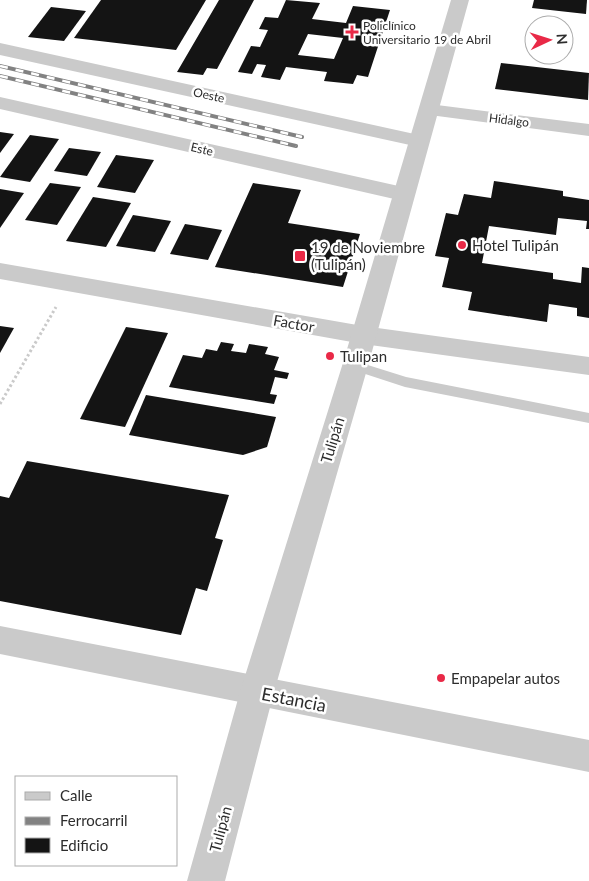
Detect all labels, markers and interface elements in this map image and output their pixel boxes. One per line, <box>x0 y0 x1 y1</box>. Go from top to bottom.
north arrow <box>524 15 574 65</box>
place label: Policlínico Universitario 19 de Abril <box>363 18 491 47</box>
marker: Policlínico Universitario 19 de Abril <box>345 25 359 39</box>
text: N <box>554 33 571 45</box>
street label: Oeste <box>192 84 226 106</box>
street label: Hidalgo <box>488 110 530 130</box>
street label: Este <box>189 139 215 159</box>
place label: Hotel Tulipán <box>472 236 559 254</box>
place label: 19 de Noviembre (Tulipán) <box>311 238 425 273</box>
marker: Hotel Tulipán <box>456 239 468 251</box>
marker: 19 de Noviembre (Tulipán) <box>293 249 307 263</box>
street label: Factor <box>272 311 316 336</box>
place label: Tulipan <box>340 347 387 365</box>
marker: Tulipan <box>324 350 336 362</box>
street label: Tulipán <box>317 415 347 465</box>
place label: Empapelar autos <box>451 669 560 687</box>
marker: Empapelar autos <box>435 672 447 684</box>
street label: Estancia <box>260 682 328 716</box>
legend <box>15 776 178 866</box>
text: Calle <box>60 786 93 804</box>
street label: Tulipán <box>205 804 235 854</box>
text: Ferrocarril <box>60 811 128 829</box>
text: Edificio <box>60 836 108 854</box>

